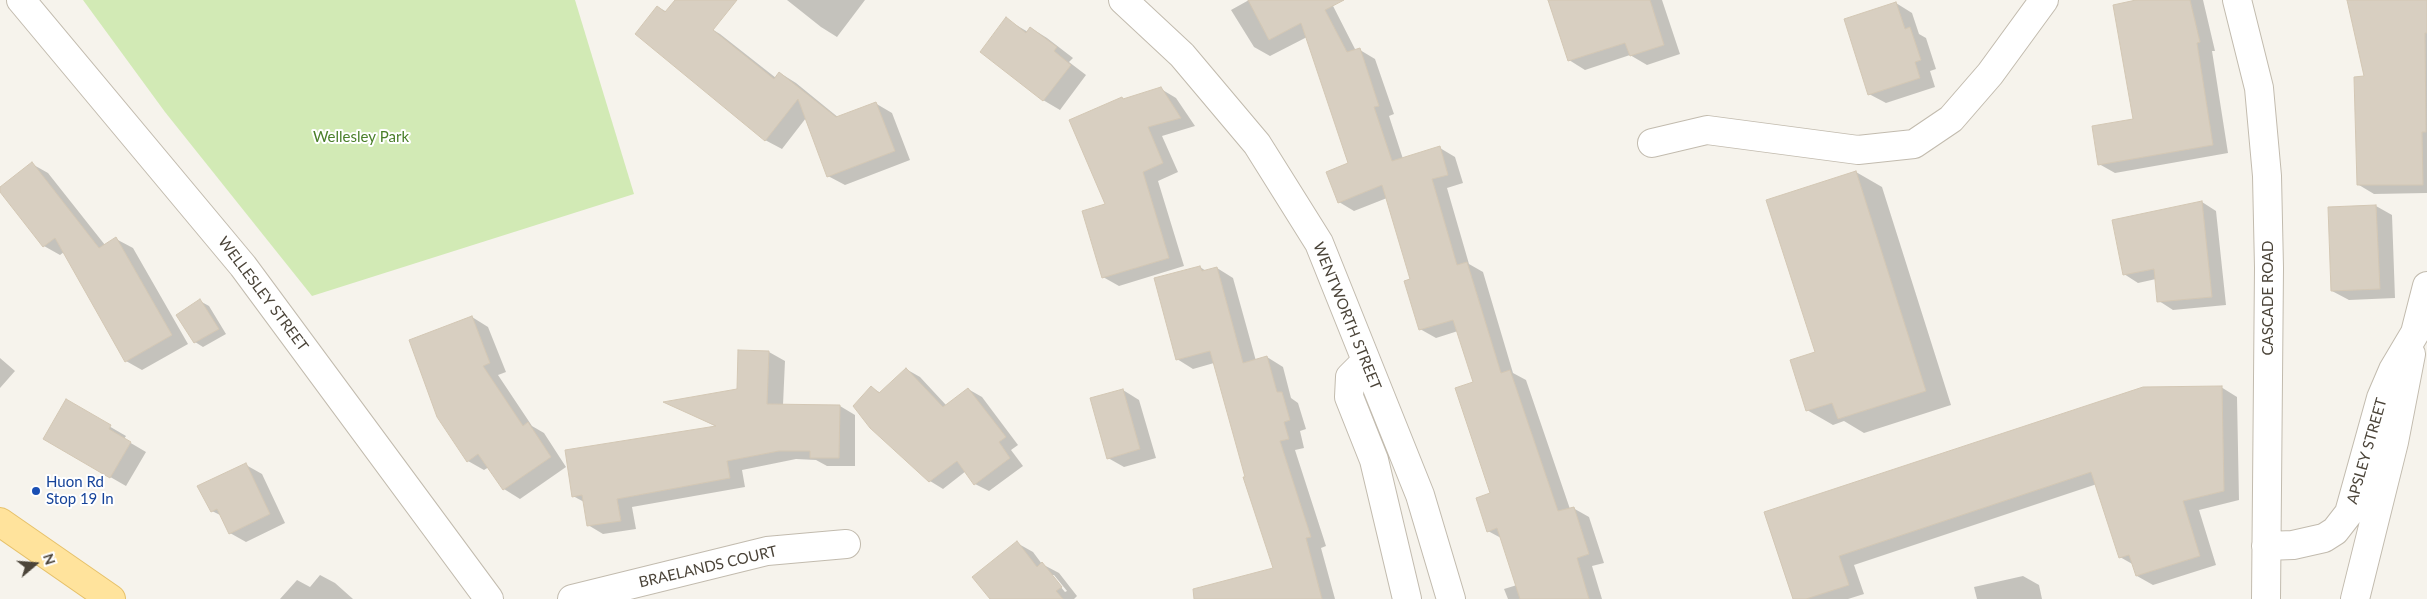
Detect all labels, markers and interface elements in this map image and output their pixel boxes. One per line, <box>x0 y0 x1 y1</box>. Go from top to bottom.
park label: Wellesley Park <box>313 128 409 146</box>
street label: WELLESLEY STREET <box>214 233 312 355</box>
street label: WENTWORTH STREET <box>1309 240 1385 392</box>
street label: CASCADE ROAD <box>2259 241 2277 355</box>
street label: APSLEY STREET <box>2343 396 2391 506</box>
place label: Huon Rd Stop 19 In <box>46 473 114 508</box>
marker: Huon Rd Stop 19 In <box>30 485 42 497</box>
north arrow <box>10 539 60 589</box>
street label: BRAELANDS COURT <box>637 542 779 592</box>
text: N <box>40 551 59 567</box>

